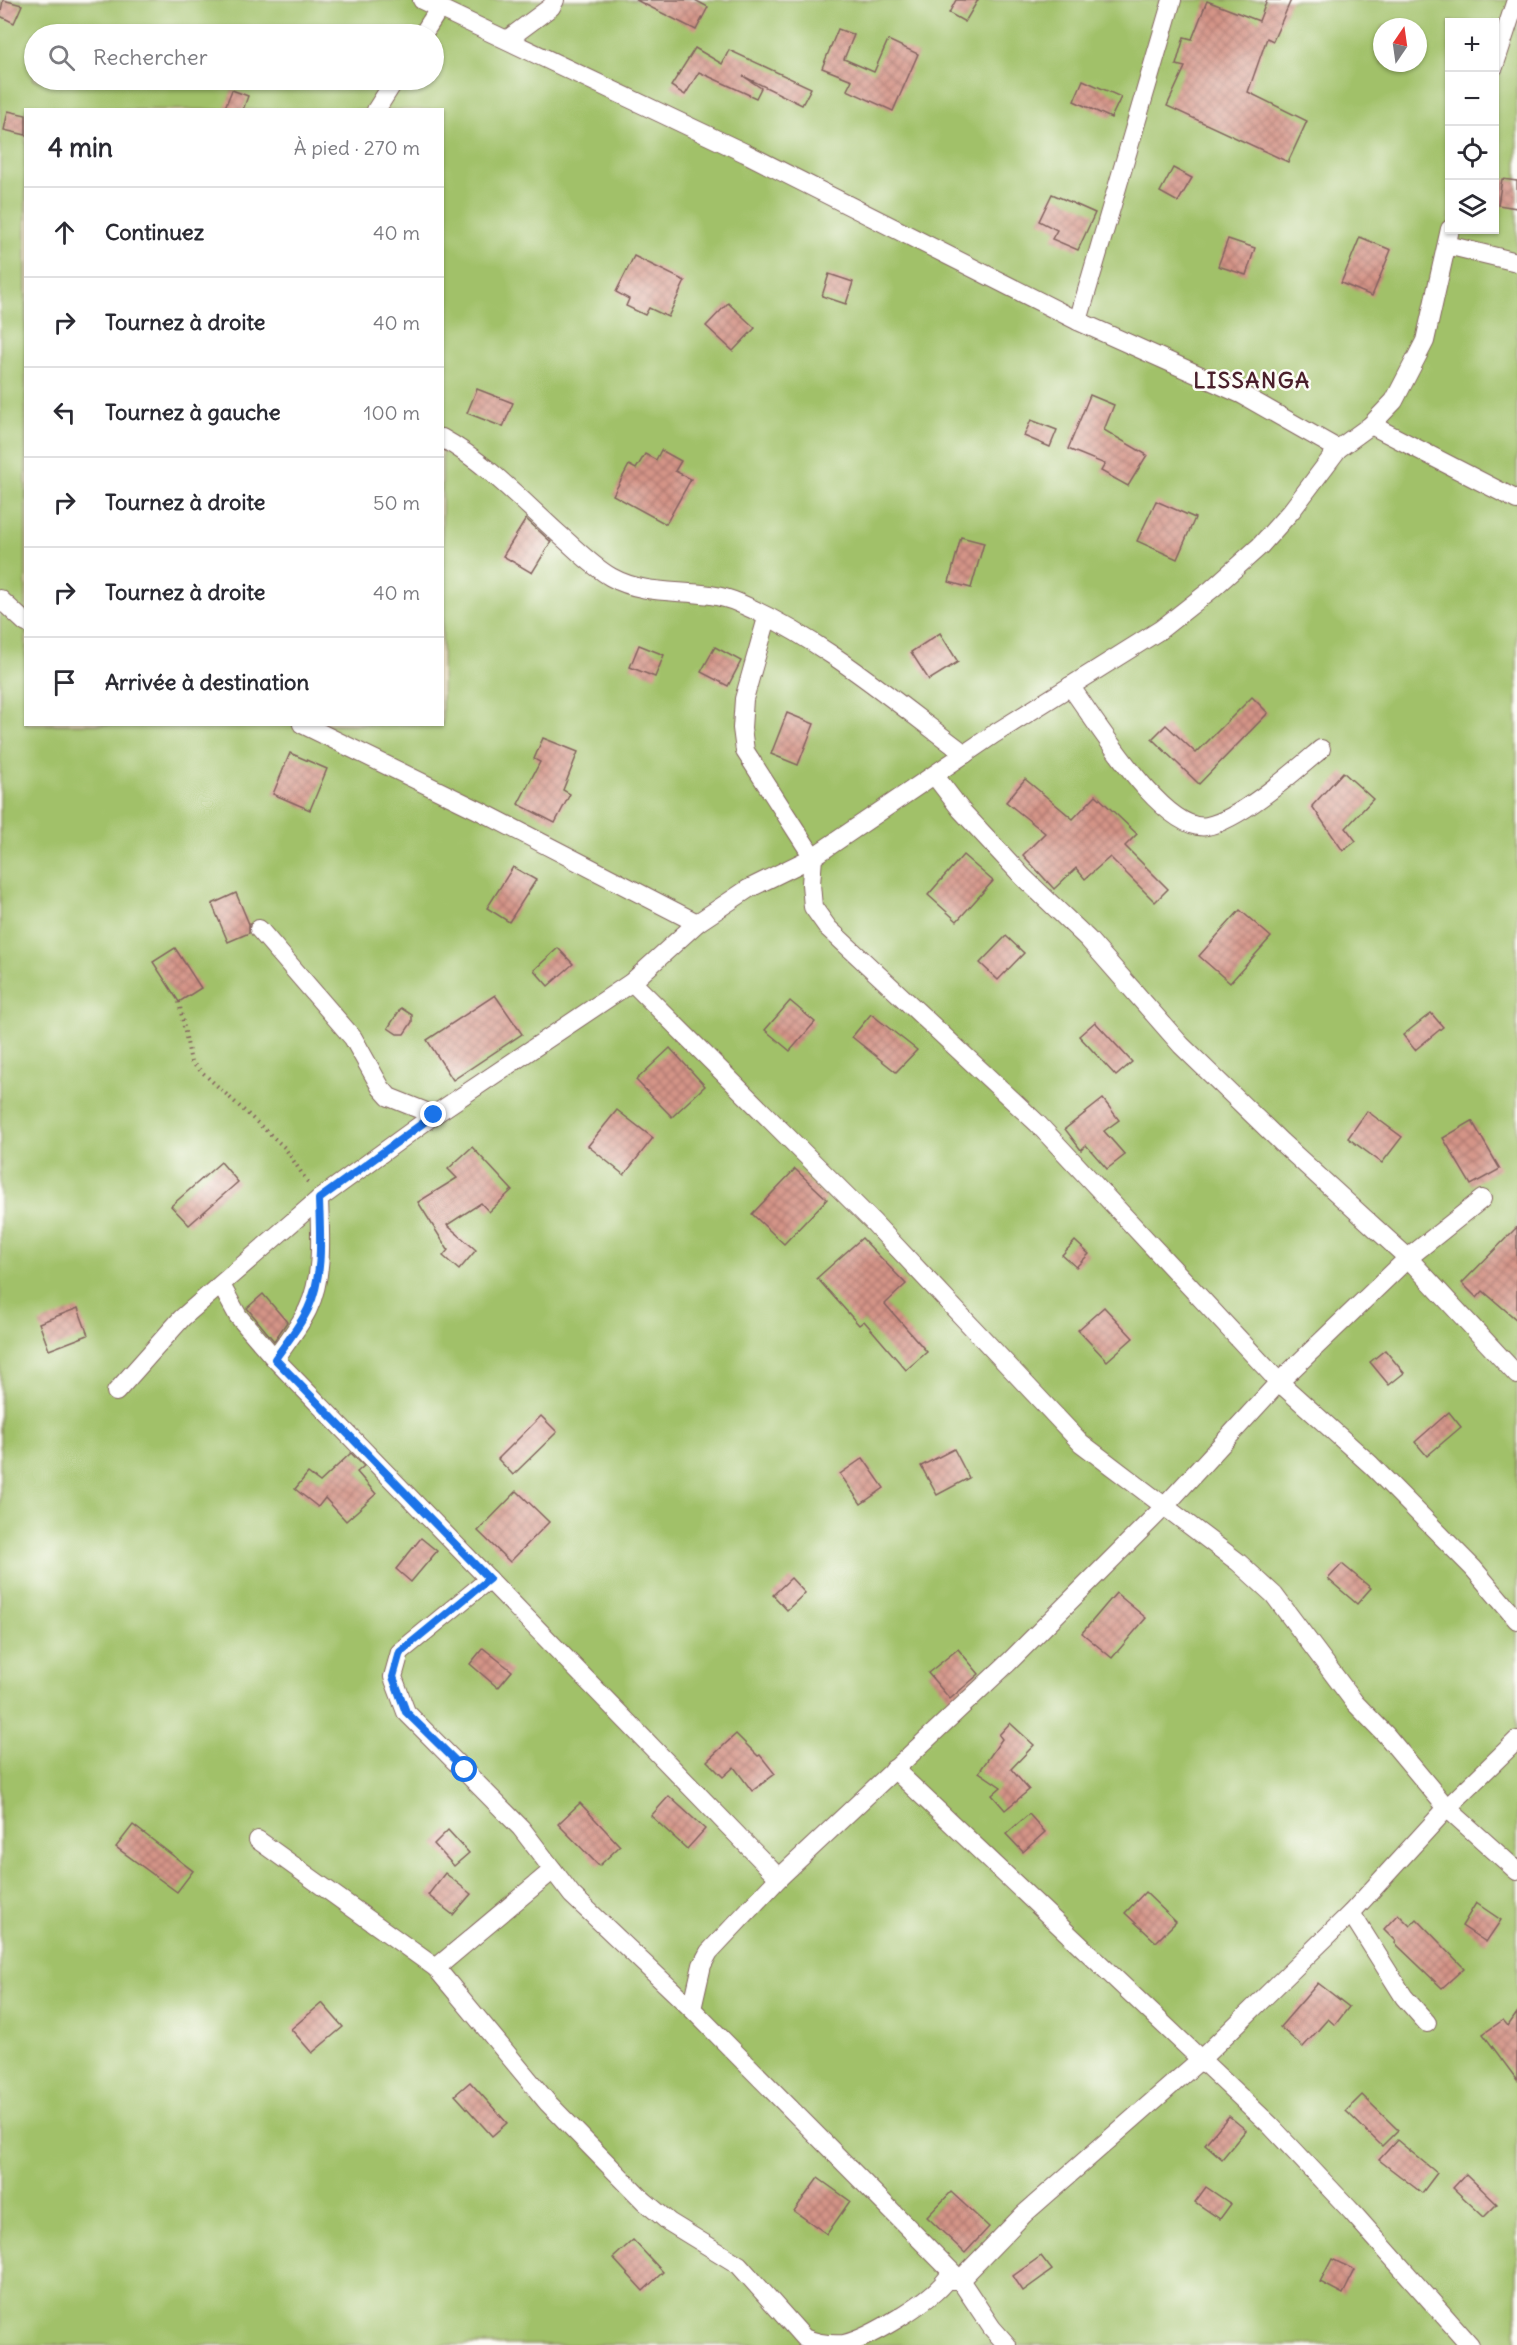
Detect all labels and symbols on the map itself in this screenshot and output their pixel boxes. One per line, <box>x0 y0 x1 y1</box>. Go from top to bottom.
north arrow <box>1373 18 1427 72</box>
district label: LISSANGA <box>1193 366 1311 394</box>
route end <box>420 1101 446 1127</box>
route start <box>451 1756 477 1782</box>

